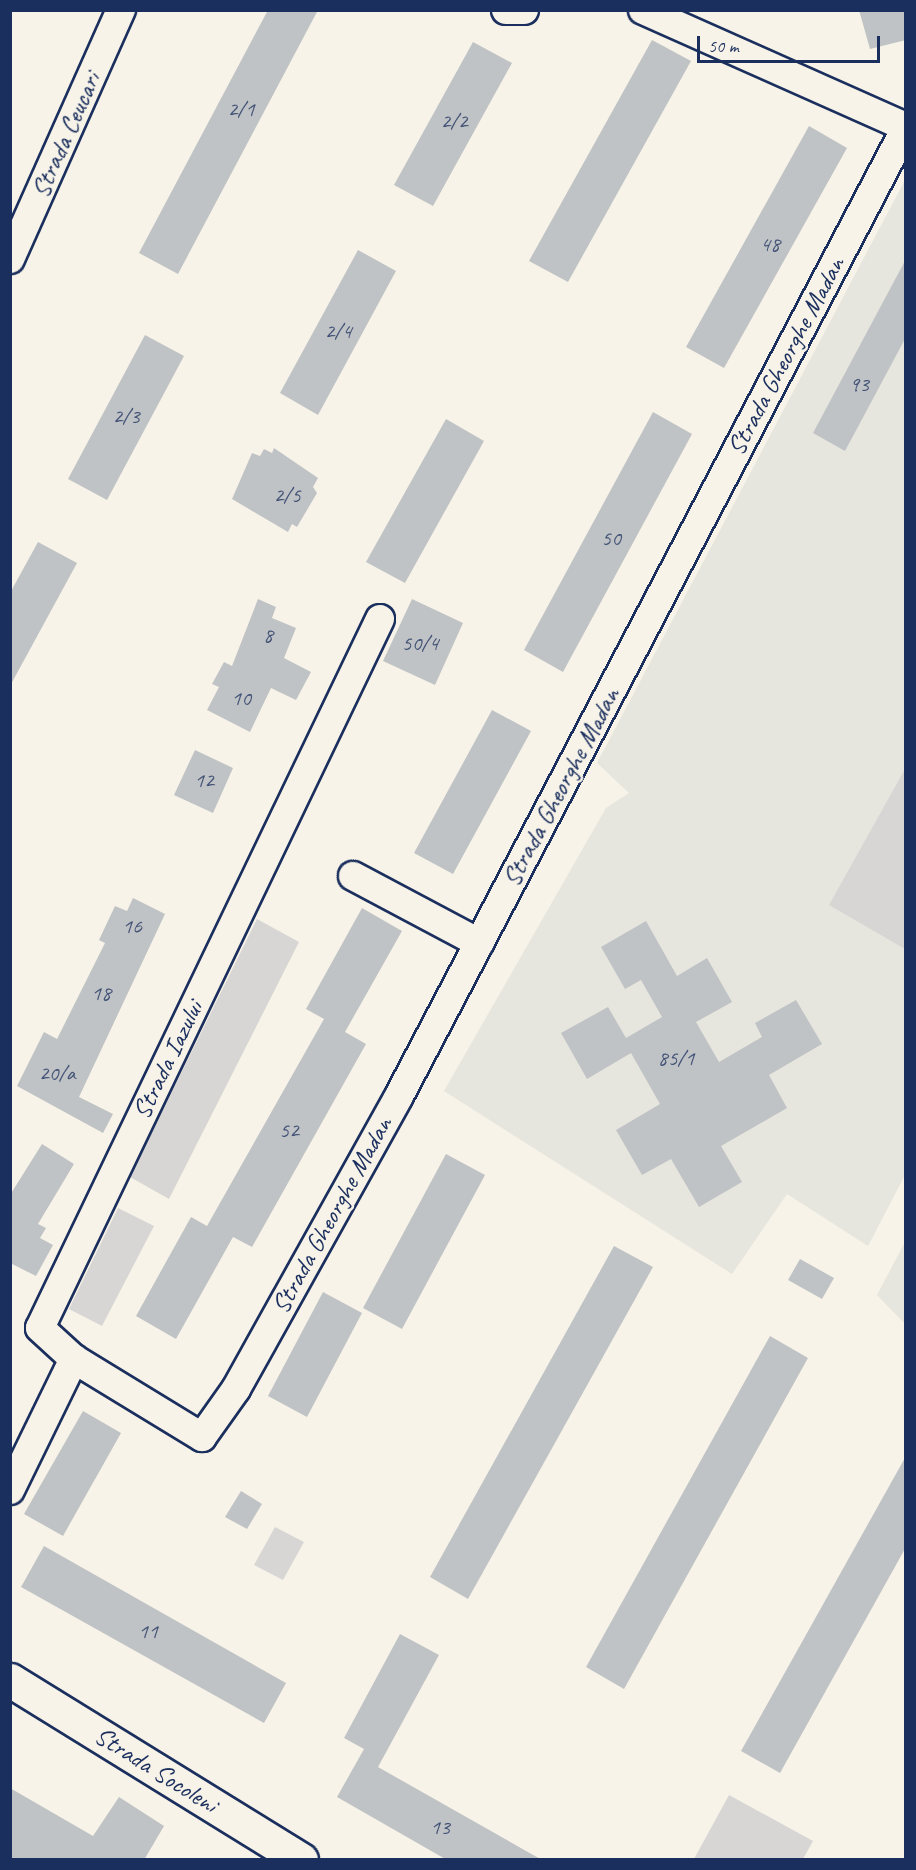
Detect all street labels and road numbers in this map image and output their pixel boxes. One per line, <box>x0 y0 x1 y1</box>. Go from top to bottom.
street label: Strada Ceucari <box>25 68 107 202</box>
street label: Strada Gheorghe Madan <box>721 252 851 460</box>
street label: Strada Gheorghe Madan <box>496 683 626 891</box>
street label: Strada Iazului <box>126 996 210 1124</box>
street label: Strada Gheorghe Madan <box>265 1111 399 1319</box>
street label: Strada Socoleni <box>89 1720 223 1820</box>

